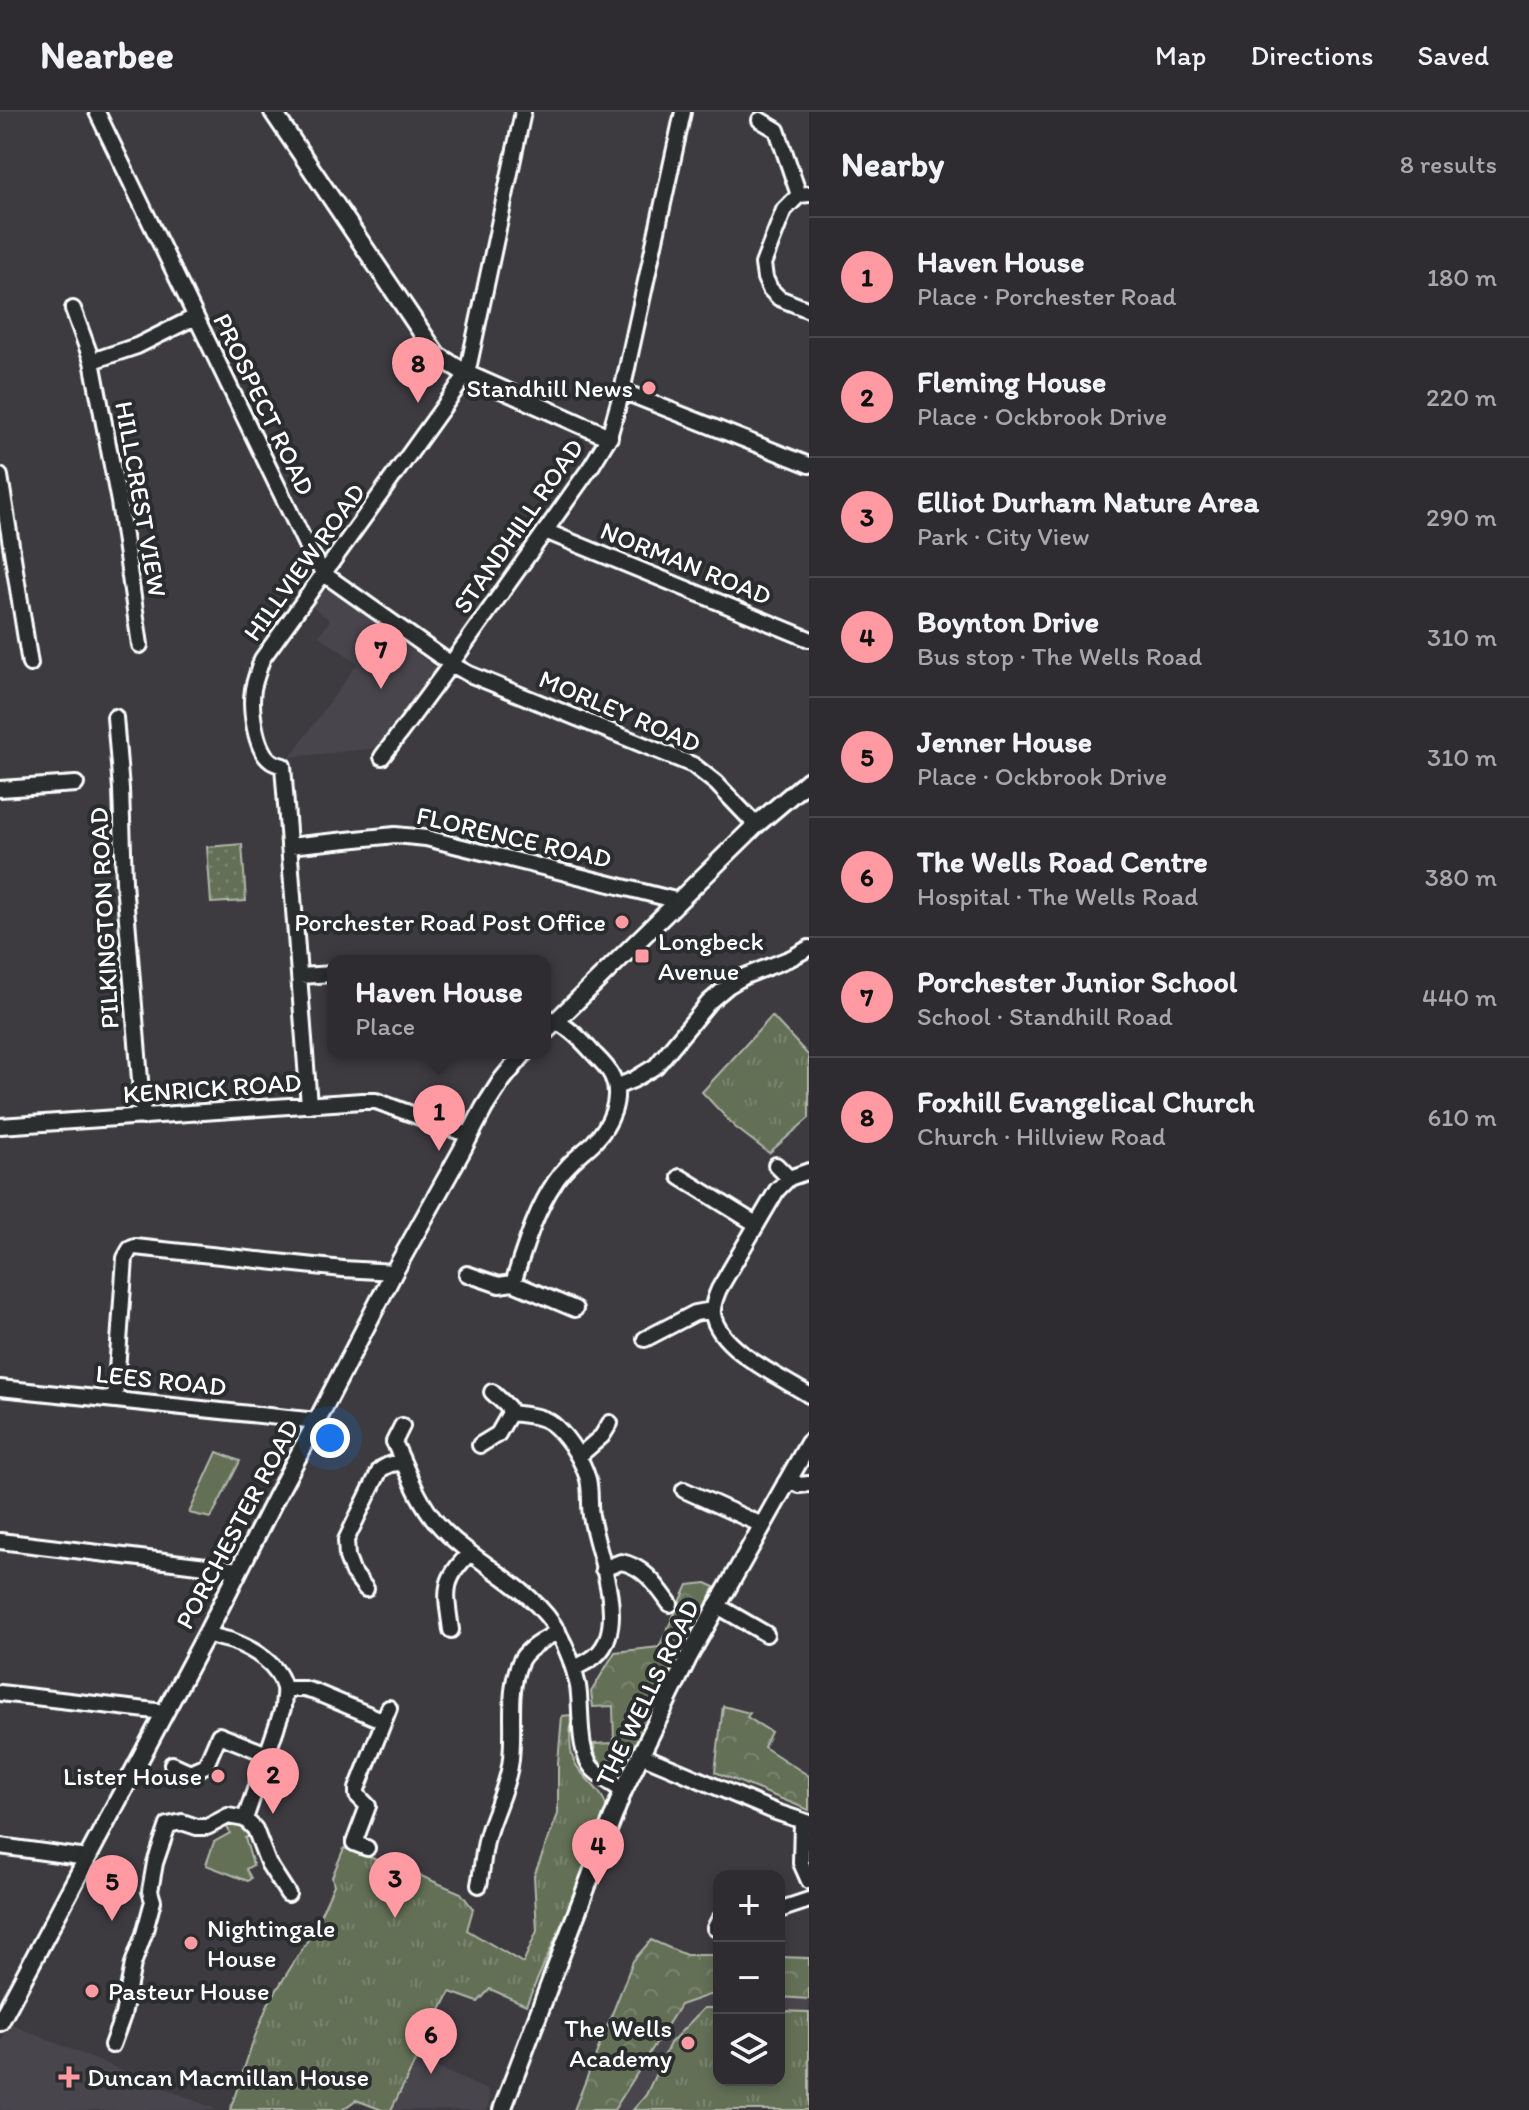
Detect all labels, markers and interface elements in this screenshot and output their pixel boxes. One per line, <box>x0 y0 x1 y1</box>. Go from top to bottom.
text: Nearbee <box>40 32 174 78</box>
text: Map <box>1155 38 1206 72</box>
text: Directions <box>1250 38 1374 72</box>
text: Saved <box>1418 38 1489 72</box>
text: Nearby <box>841 144 944 185</box>
text: 8 results <box>1400 148 1497 180</box>
text: Haven House <box>917 243 1084 280</box>
text: 1 <box>861 261 873 293</box>
text: 180 m <box>1427 261 1497 293</box>
text: Place · Porchester Road <box>917 280 1177 312</box>
street label: PROSPECT ROAD <box>206 308 322 500</box>
pin: 8 <box>392 337 444 403</box>
text: Fleming House <box>917 363 1106 400</box>
place label: Standhill News <box>466 372 633 404</box>
marker: Standhill News <box>640 379 658 397</box>
text: 2 <box>860 381 874 413</box>
text: 220 m <box>1426 381 1497 413</box>
street label: HILLCREST VIEW <box>108 399 174 599</box>
text: Place · Ockbrook Drive <box>917 400 1167 432</box>
street label: STANDHILL ROAD <box>446 432 590 620</box>
street label: HILLVIEW ROAD <box>236 477 372 647</box>
text: Elliot Durham Nature Area <box>917 483 1259 520</box>
text: 3 <box>860 501 874 533</box>
text: 290 m <box>1426 501 1497 533</box>
street label: NORMAN ROAD <box>596 514 776 612</box>
text: Park · City View <box>917 520 1089 552</box>
text: Boynton Drive <box>917 603 1099 640</box>
text: 4 <box>859 621 875 653</box>
text: 310 m <box>1427 621 1497 653</box>
pin: 7 <box>355 623 407 689</box>
text: Bus stop · The Wells Road <box>917 640 1202 672</box>
street label: MORLEY ROAD <box>534 663 706 759</box>
text: Jenner House <box>917 723 1092 760</box>
text: 5 <box>860 741 874 773</box>
text: 310 m <box>1427 741 1497 773</box>
text: Place · Ockbrook Drive <box>917 760 1167 792</box>
street label: FLORENCE ROAD <box>413 799 615 875</box>
street label: PILKINGTON ROAD <box>82 806 126 1030</box>
text: The Wells Road Centre <box>917 843 1208 880</box>
text: 6 <box>860 861 874 893</box>
text: 380 m <box>1425 861 1497 893</box>
text: Hospital · The Wells Road <box>917 880 1198 912</box>
place label: Porchester Road Post Office <box>294 906 606 938</box>
marker: Porchester Road Post Office <box>613 913 631 931</box>
place label: Longbeck Avenue <box>658 925 764 987</box>
marker: Longbeck Avenue <box>633 947 651 965</box>
popup <box>327 955 551 1059</box>
text: Porchester Junior School <box>917 963 1237 1000</box>
text: Haven House <box>355 973 523 1010</box>
text: 7 <box>861 981 873 1013</box>
text: 440 m <box>1422 981 1497 1013</box>
text: School · Standhill Road <box>917 1000 1173 1032</box>
text: Place <box>355 1010 415 1042</box>
street label: KENRICK ROAD <box>122 1066 302 1110</box>
text: Foxhill Evangelical Church <box>917 1083 1255 1120</box>
pin: 1 <box>413 1085 465 1151</box>
text: 8 <box>860 1101 874 1133</box>
text: 610 m <box>1427 1101 1497 1133</box>
text: Church · Hillview Road <box>917 1120 1166 1152</box>
street label: LEES ROAD <box>94 1357 228 1403</box>
street label: PORCHESTER ROAD <box>168 1414 306 1634</box>
your location <box>310 1418 350 1458</box>
street label: THE WELLS ROAD <box>588 1594 706 1792</box>
pin: 2 <box>247 1748 299 1814</box>
place label: Lister House <box>63 1760 202 1792</box>
marker: Lister House <box>209 1767 227 1785</box>
pin: 4 <box>572 1819 624 1885</box>
pin: 3 <box>369 1852 421 1918</box>
pin: 5 <box>86 1855 138 1921</box>
map controls <box>713 1870 785 2086</box>
button: + <box>713 1870 785 1942</box>
place label: Nightingale House <box>207 1912 335 1974</box>
marker: Nightingale House <box>182 1934 200 1952</box>
button: − <box>713 1942 785 2014</box>
place label: Pasteur House <box>108 1975 269 2007</box>
marker: Pasteur House <box>83 1982 101 2000</box>
pin: 6 <box>405 2008 457 2074</box>
place label: The Wells Academy <box>564 2012 672 2074</box>
button: layers <box>713 2014 785 2086</box>
marker: The Wells Academy <box>679 2034 697 2052</box>
place label: Duncan Macmillan House <box>87 2061 369 2093</box>
marker: Duncan Macmillan House <box>58 2066 80 2088</box>

